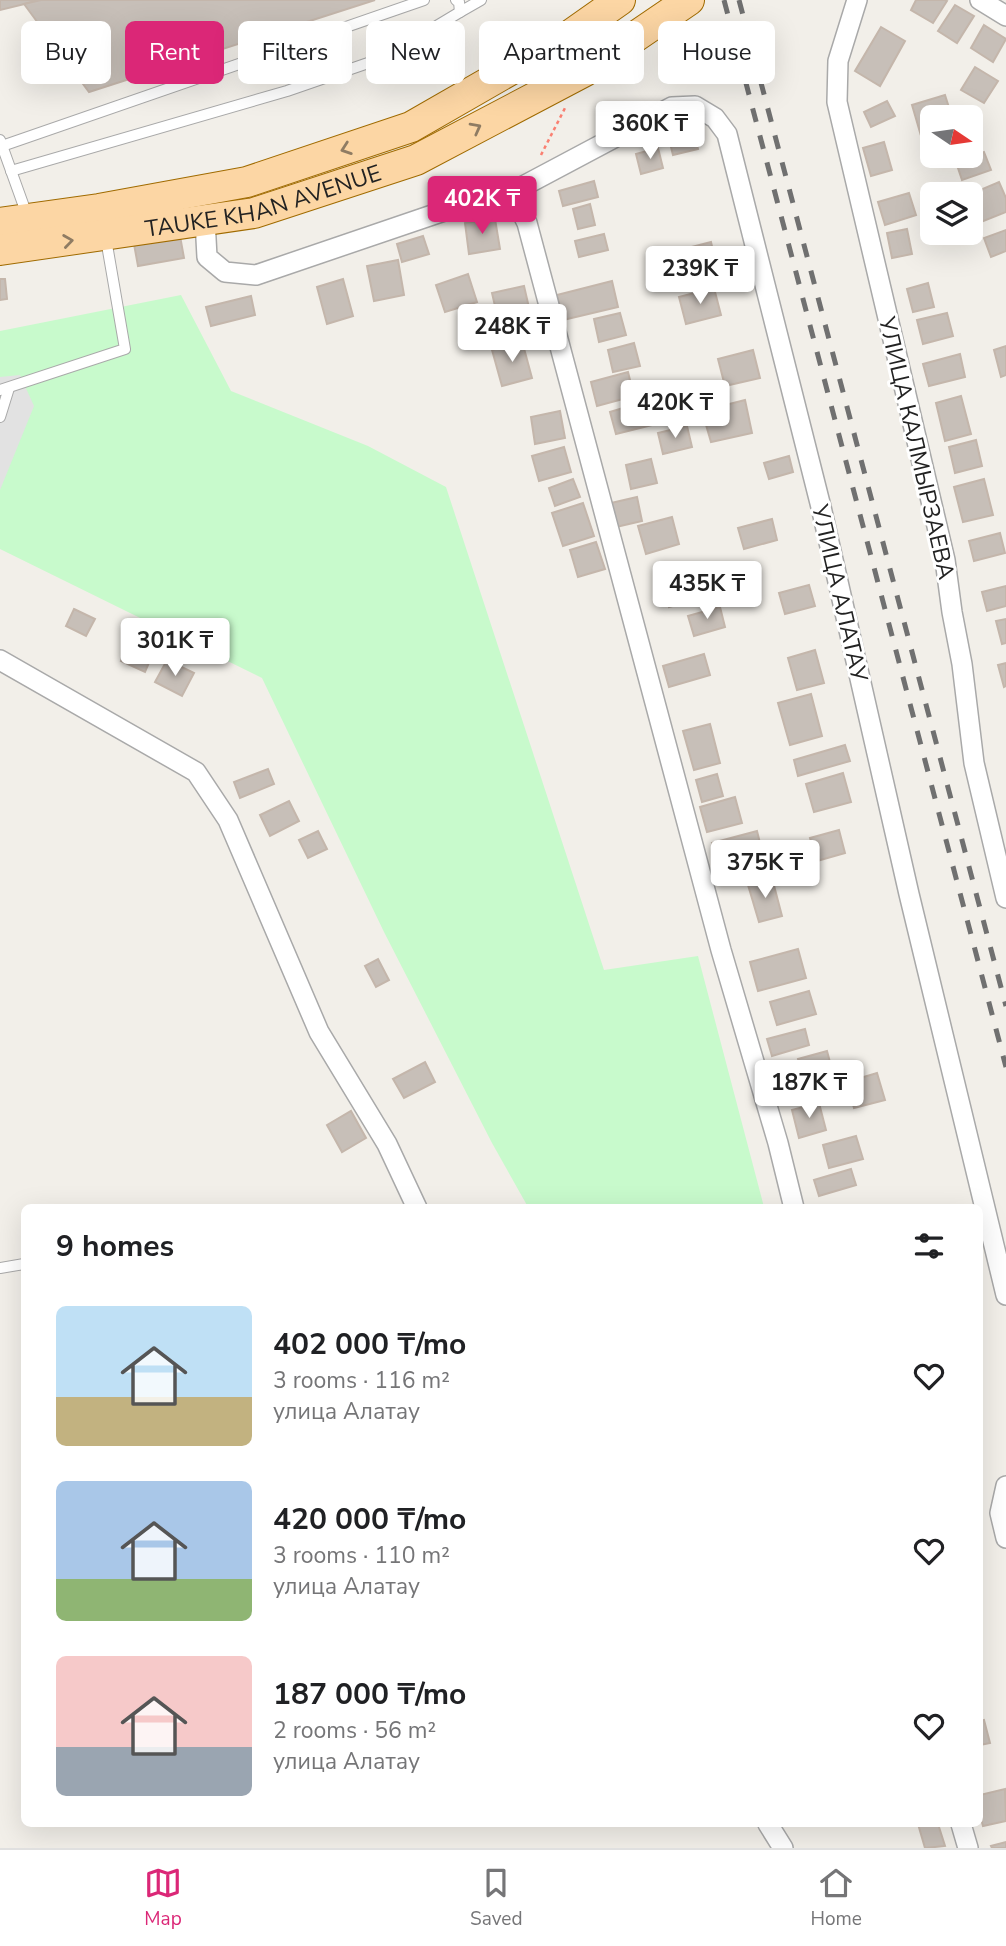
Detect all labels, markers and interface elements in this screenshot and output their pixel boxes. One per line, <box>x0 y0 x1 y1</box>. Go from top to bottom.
chip: Buy <box>21 21 111 84</box>
chip: Rent <box>125 21 224 84</box>
chip: Filters <box>238 21 352 84</box>
chip: New <box>366 21 465 84</box>
chip: Apartment <box>479 21 644 84</box>
chip: House <box>658 21 775 84</box>
pin: 360K ₸ <box>593 102 707 161</box>
north arrow <box>920 105 984 168</box>
map controls <box>920 105 983 245</box>
text: 360K ₸ <box>612 108 688 139</box>
one-way arrow <box>469 123 481 136</box>
one-way arrow <box>340 141 353 155</box>
street label: TAUKE KHAN AVENUE <box>143 157 385 245</box>
pin: 402K ₸ <box>425 176 539 236</box>
button: layers <box>920 182 983 245</box>
text: 402K ₸ <box>444 183 520 214</box>
one-way arrow <box>62 234 73 249</box>
pin: 239K ₸ <box>643 246 757 306</box>
text: 239K ₸ <box>662 253 738 284</box>
pin: 248K ₸ <box>455 304 569 364</box>
text: 248K ₸ <box>474 311 550 342</box>
street label: УЛИЦА КАЛМЫРЗАЕВА <box>871 313 962 583</box>
pin: 420K ₸ <box>618 380 732 440</box>
text: 420K ₸ <box>637 387 713 418</box>
street label: УЛИЦА АЛАТАУ <box>804 501 875 685</box>
pin: 435K ₸ <box>650 562 764 621</box>
text: 435K ₸ <box>669 568 745 599</box>
pin: 301K ₸ <box>118 618 232 678</box>
text: 301K ₸ <box>137 625 213 656</box>
pin: 375K ₸ <box>708 841 822 900</box>
text: 375K ₸ <box>727 847 803 878</box>
pin: 187K ₸ <box>752 1060 866 1120</box>
text: 187K ₸ <box>771 1067 847 1098</box>
text: 9 homes <box>56 1226 174 1267</box>
icon: filters <box>910 1227 948 1265</box>
text: 402 000 ₸/mo <box>273 1324 466 1365</box>
icon: home <box>112 1334 196 1418</box>
icon: heart <box>910 1357 948 1395</box>
text: 3 rooms · 116 m² <box>273 1365 450 1396</box>
text: улица Алатау <box>273 1396 420 1427</box>
text: 420 000 ₸/mo <box>273 1499 466 1540</box>
icon: home <box>112 1509 196 1593</box>
icon: heart <box>910 1532 948 1570</box>
text: 3 rooms · 110 m² <box>273 1540 450 1571</box>
text: улица Алатау <box>273 1571 420 1602</box>
text: 187 000 ₸/mo <box>273 1674 466 1715</box>
icon: home <box>112 1684 196 1768</box>
icon: heart <box>910 1707 948 1745</box>
text: 2 rooms · 56 m² <box>273 1715 436 1746</box>
text: улица Алатау <box>273 1746 420 1777</box>
tab: Map <box>144 1864 182 1932</box>
tab: Saved <box>470 1864 523 1932</box>
tab: Home <box>811 1864 862 1932</box>

